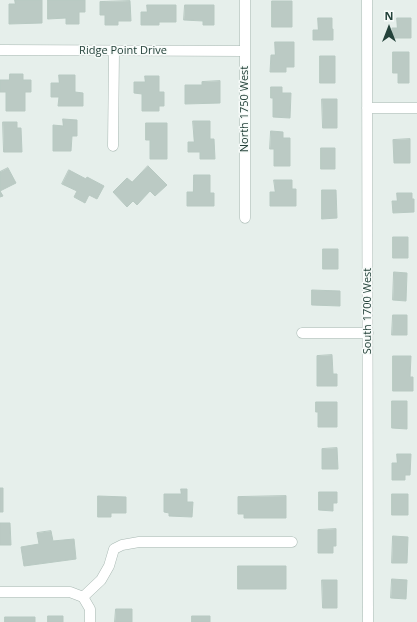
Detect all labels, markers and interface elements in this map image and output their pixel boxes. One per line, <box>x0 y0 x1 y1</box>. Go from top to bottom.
north arrow <box>369 8 409 48</box>
text: N <box>385 8 393 23</box>
street label: Ridge Point Drive <box>79 44 167 58</box>
street label: North 1750 West <box>238 66 252 152</box>
street label: South 1700 West <box>361 268 375 354</box>

